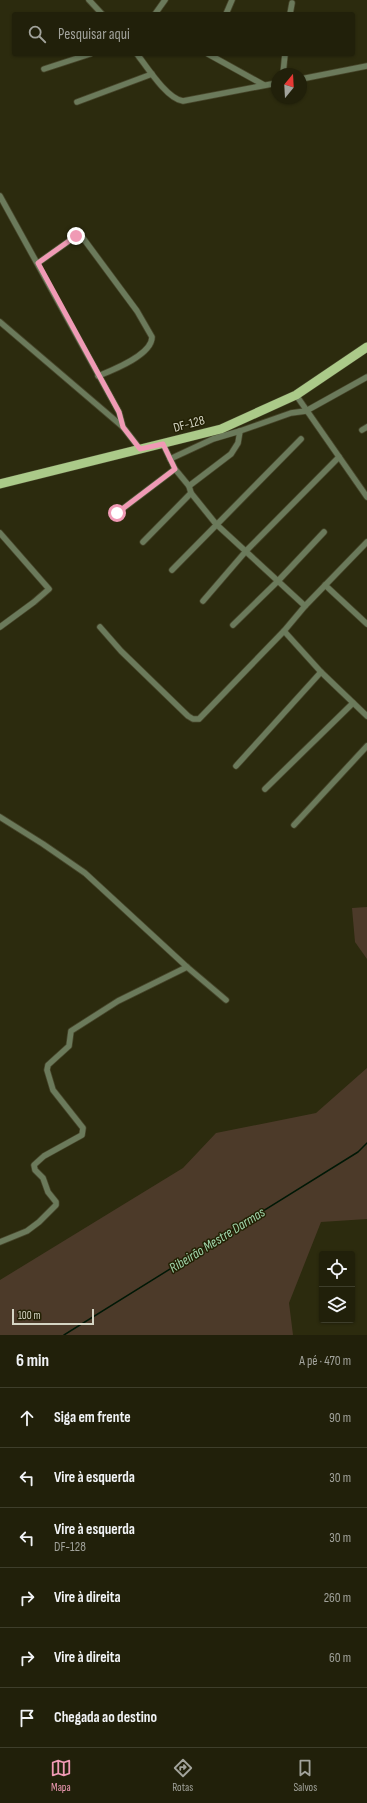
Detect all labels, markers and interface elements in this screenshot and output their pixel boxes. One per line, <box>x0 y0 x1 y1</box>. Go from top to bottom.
search box <box>12 12 355 56</box>
icon: search <box>26 23 48 45</box>
text: Pesquisar aqui <box>58 25 130 44</box>
north arrow <box>271 68 307 104</box>
route end <box>67 227 85 245</box>
street label: DF-128 <box>172 412 207 436</box>
route start <box>108 504 126 522</box>
water label: Ribeirão Mestre Darmas <box>166 1204 268 1276</box>
map controls <box>319 1251 355 1323</box>
button: locate <box>319 1251 355 1287</box>
button: layers <box>319 1287 355 1323</box>
scale bar <box>12 1307 94 1326</box>
text: 100 m <box>18 1309 40 1322</box>
text: 6 min <box>16 1351 49 1371</box>
text: A pé · 470 m <box>299 1353 351 1369</box>
icon: ahead <box>16 1407 38 1429</box>
text: Siga em frente <box>54 1408 131 1427</box>
text: 90 m <box>329 1410 351 1426</box>
icon: left <box>16 1467 38 1489</box>
text: Vire à esquerda <box>54 1468 135 1487</box>
text: 30 m <box>329 1470 351 1486</box>
text: Vire à esquerda <box>54 1520 135 1539</box>
icon: left <box>16 1527 38 1549</box>
text: 30 m <box>329 1530 351 1546</box>
text: DF-128 <box>54 1539 86 1555</box>
icon: right <box>16 1587 38 1609</box>
text: Vire à direita <box>54 1588 121 1607</box>
text: 260 m <box>324 1590 351 1606</box>
icon: right <box>16 1647 38 1669</box>
text: Vire à direita <box>54 1648 121 1667</box>
text: 60 m <box>329 1650 351 1666</box>
icon: arrive <box>16 1707 38 1729</box>
text: Chegada ao destino <box>54 1708 157 1727</box>
tab: Mapa <box>50 1757 72 1794</box>
tab: Rotas <box>172 1757 194 1794</box>
tab: Salvos <box>293 1757 317 1794</box>

